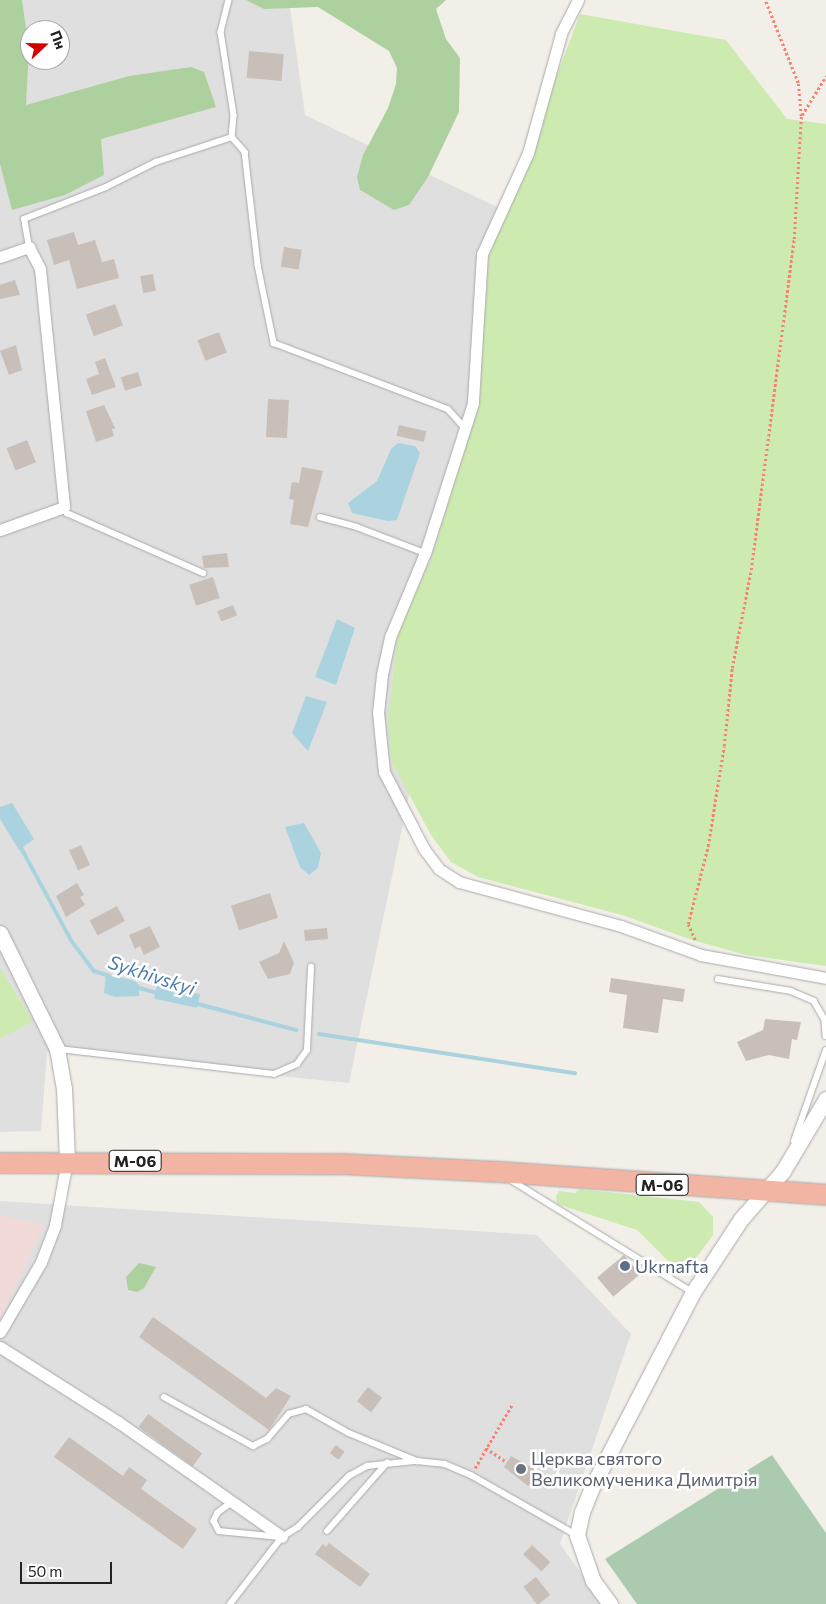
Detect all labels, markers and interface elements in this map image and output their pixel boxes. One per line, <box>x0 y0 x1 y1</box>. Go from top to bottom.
north arrow <box>20 20 70 70</box>
text: Пн <box>47 28 70 52</box>
water label: Sykhivskyi <box>106 950 198 1000</box>
road number: М-06 <box>108 1148 162 1174</box>
road number: М-06 <box>634 1172 690 1198</box>
place label: Ukrnafta <box>635 1255 709 1277</box>
marker: Ukrnafta <box>619 1260 631 1272</box>
place label: Церква святого Великомученика Димитрія <box>531 1448 757 1490</box>
marker: Церква святого Великомученика Димитрія <box>515 1463 527 1475</box>
scale bar <box>22 1552 115 1584</box>
text: 50 m <box>28 1562 62 1580</box>

